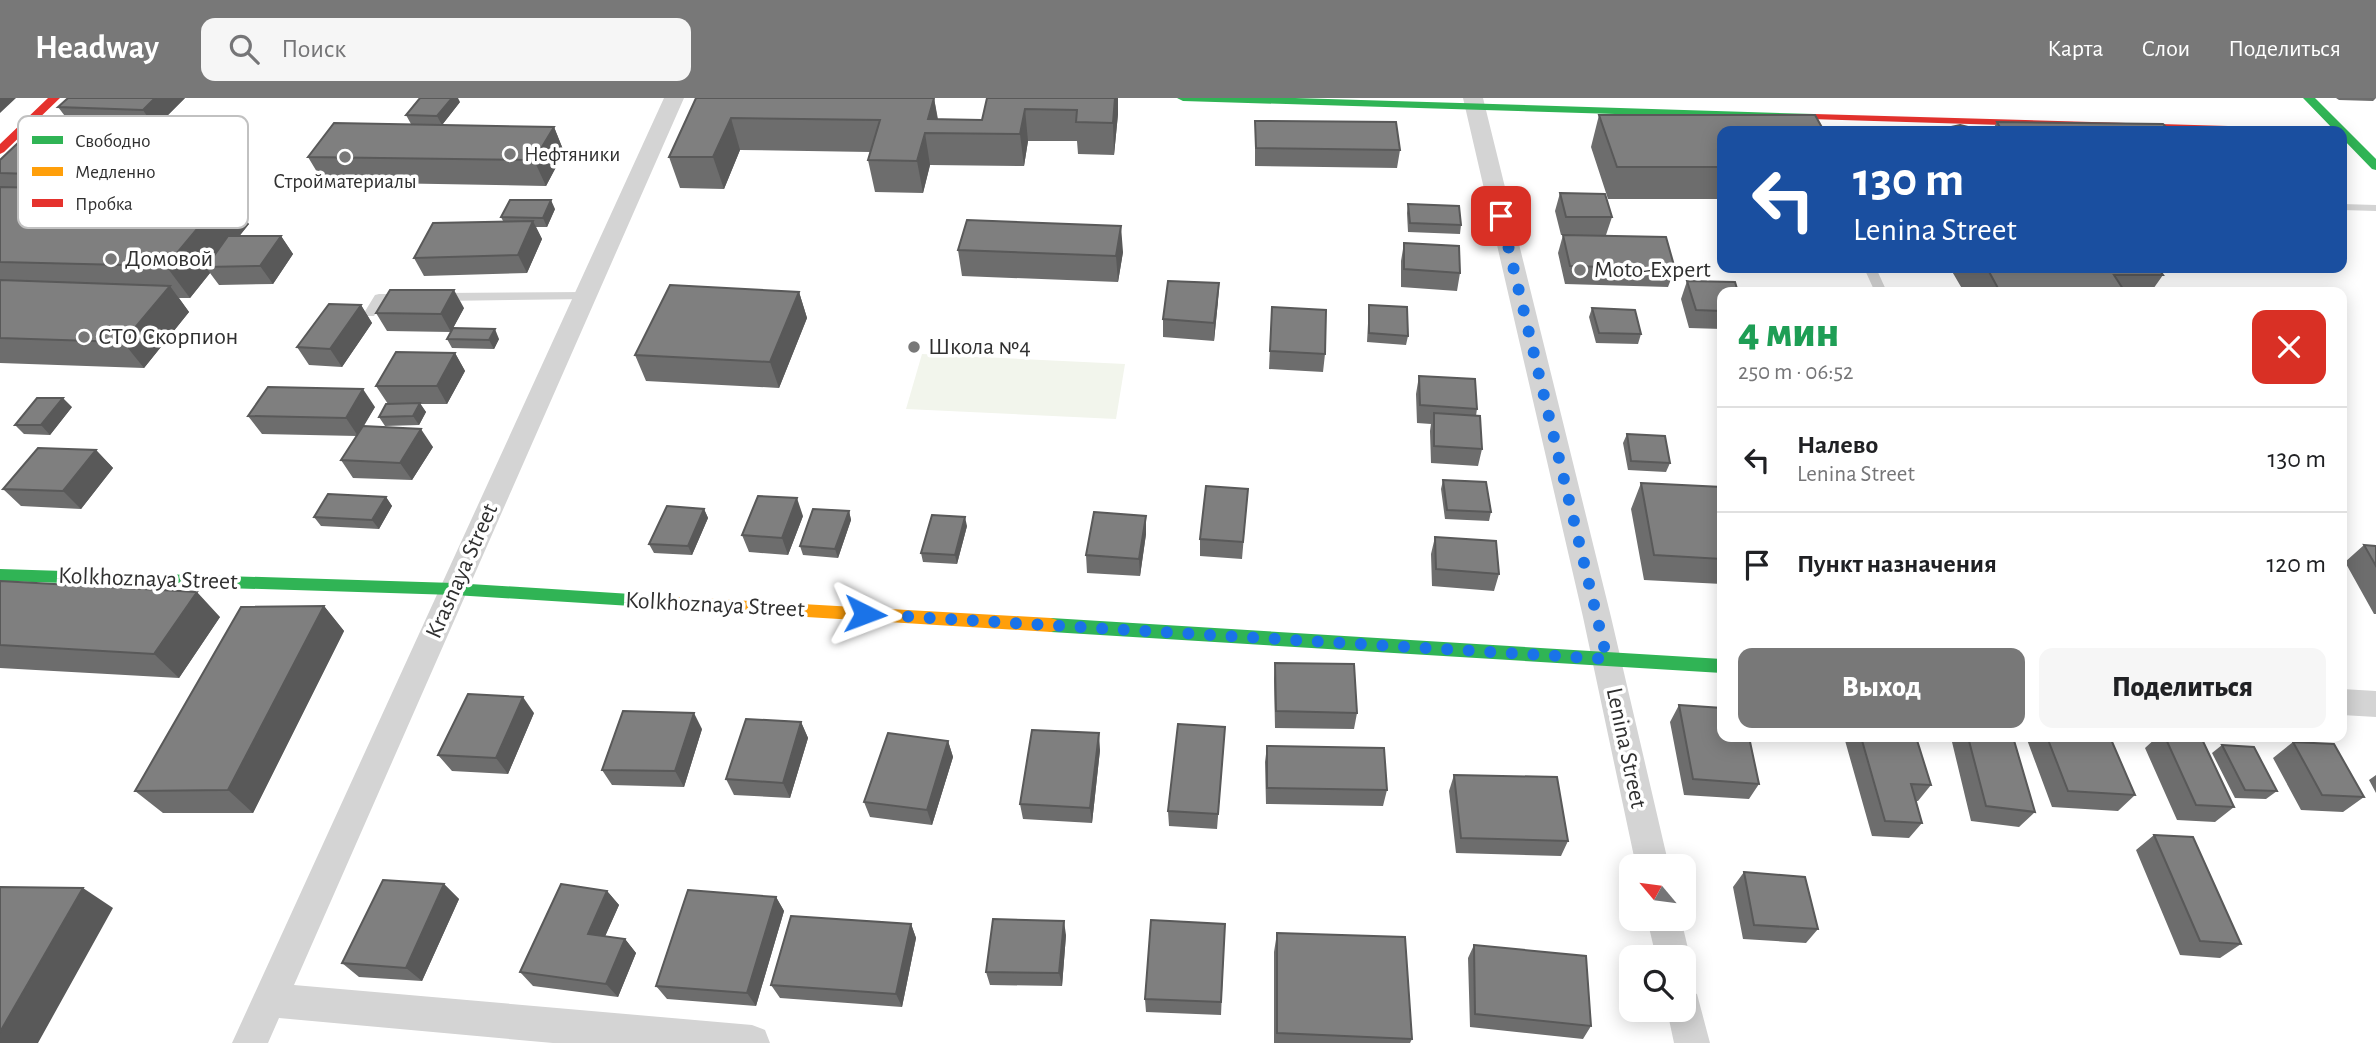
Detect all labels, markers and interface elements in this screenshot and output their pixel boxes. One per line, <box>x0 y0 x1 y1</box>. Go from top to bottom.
search box <box>201 18 691 81</box>
icon: search <box>225 30 263 68</box>
text: Headway <box>35 32 159 65</box>
text: Поиск <box>281 36 346 62</box>
text: Карта <box>2047 37 2103 61</box>
text: Слои <box>2141 37 2190 61</box>
text: Поделиться <box>2228 37 2341 61</box>
legend <box>18 116 248 228</box>
text: Свободно <box>75 132 151 151</box>
place label: Нефтяники <box>524 144 620 165</box>
marker: Нефтяники <box>502 146 518 162</box>
marker: Стройматериалы <box>337 149 353 165</box>
icon: left <box>1738 154 1829 245</box>
text: 130 m <box>1853 156 1964 205</box>
text: Медленно <box>75 163 155 182</box>
place label: Стройматериалы <box>273 171 417 192</box>
pin <box>1471 186 1531 246</box>
text: Пробка <box>75 195 133 214</box>
icon: arrive <box>1482 197 1520 235</box>
text: Lenina Street <box>1853 214 2017 246</box>
place label: Домовой <box>125 247 213 271</box>
marker: Домовой <box>103 251 119 267</box>
place label: Moto-Expert <box>1594 258 1711 282</box>
marker: Moto-Expert <box>1572 262 1588 278</box>
button: close <box>2252 310 2326 384</box>
text: 4 мин <box>1738 312 1839 354</box>
place label: СТО Скорпион <box>98 325 238 349</box>
marker: СТО Скорпион <box>76 329 92 345</box>
place label: Школа №4 <box>928 335 1031 359</box>
marker: Школа №4 <box>906 339 922 355</box>
text: 250 m · 06:52 <box>1738 361 1854 384</box>
text: Налево <box>1797 432 1878 458</box>
icon: left <box>1738 441 1776 479</box>
text: 130 m <box>2268 446 2326 472</box>
text: Lenina Street <box>1797 463 1915 486</box>
street label: Krasnaya Street <box>422 500 503 642</box>
icon: arrive <box>1738 546 1776 584</box>
text: Пункт назначения <box>1797 551 1997 577</box>
text: 120 m <box>2266 551 2326 577</box>
street label: Kolkhoznaya Street <box>58 564 239 594</box>
position arrow <box>828 577 902 651</box>
street label: Kolkhoznaya Street <box>625 588 806 622</box>
button: Выход <box>1738 648 2025 728</box>
button: Поделиться <box>2039 648 2326 728</box>
street label: Lenina Street <box>1601 685 1651 811</box>
north arrow <box>1619 854 1696 931</box>
map controls <box>1619 854 1696 1022</box>
button: search <box>1619 945 1696 1022</box>

